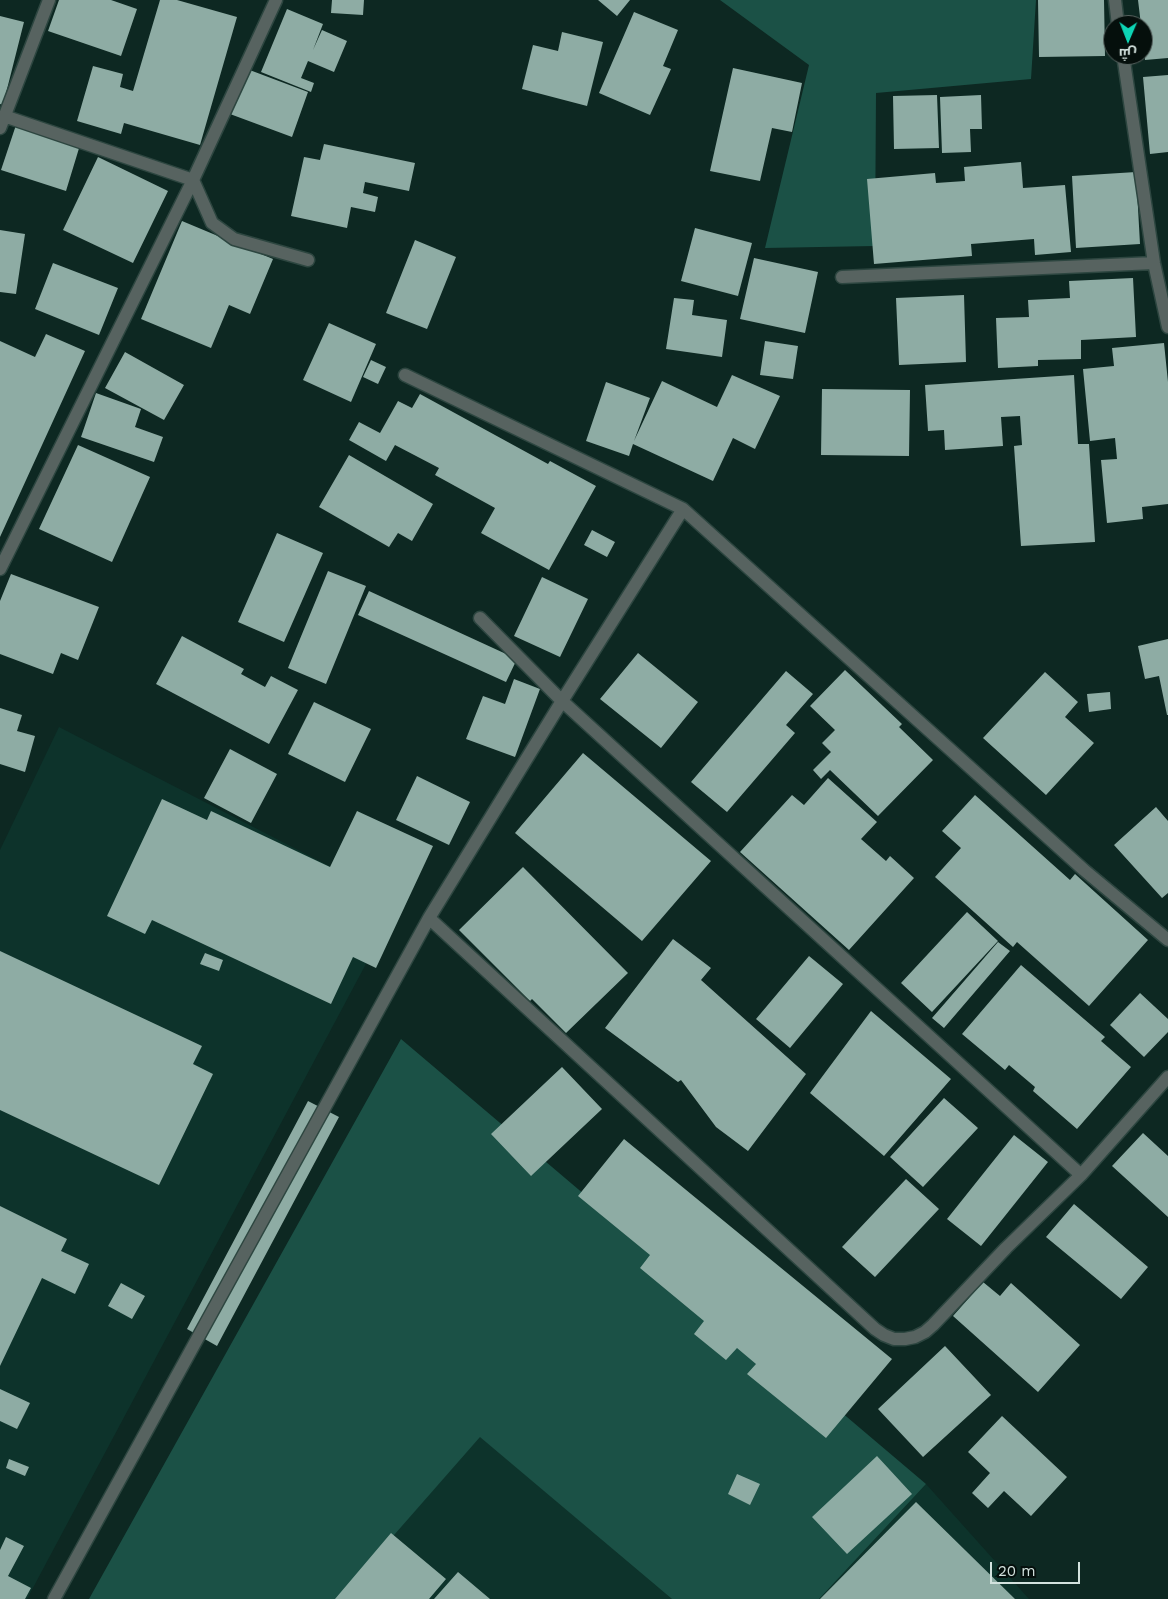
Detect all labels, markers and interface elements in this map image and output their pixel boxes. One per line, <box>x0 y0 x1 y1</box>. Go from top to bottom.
north arrow <box>1103 15 1153 65</box>
text: ش <box>1119 46 1137 62</box>
scale bar <box>993 1552 1083 1584</box>
text: 20 m <box>998 1562 1036 1580</box>

